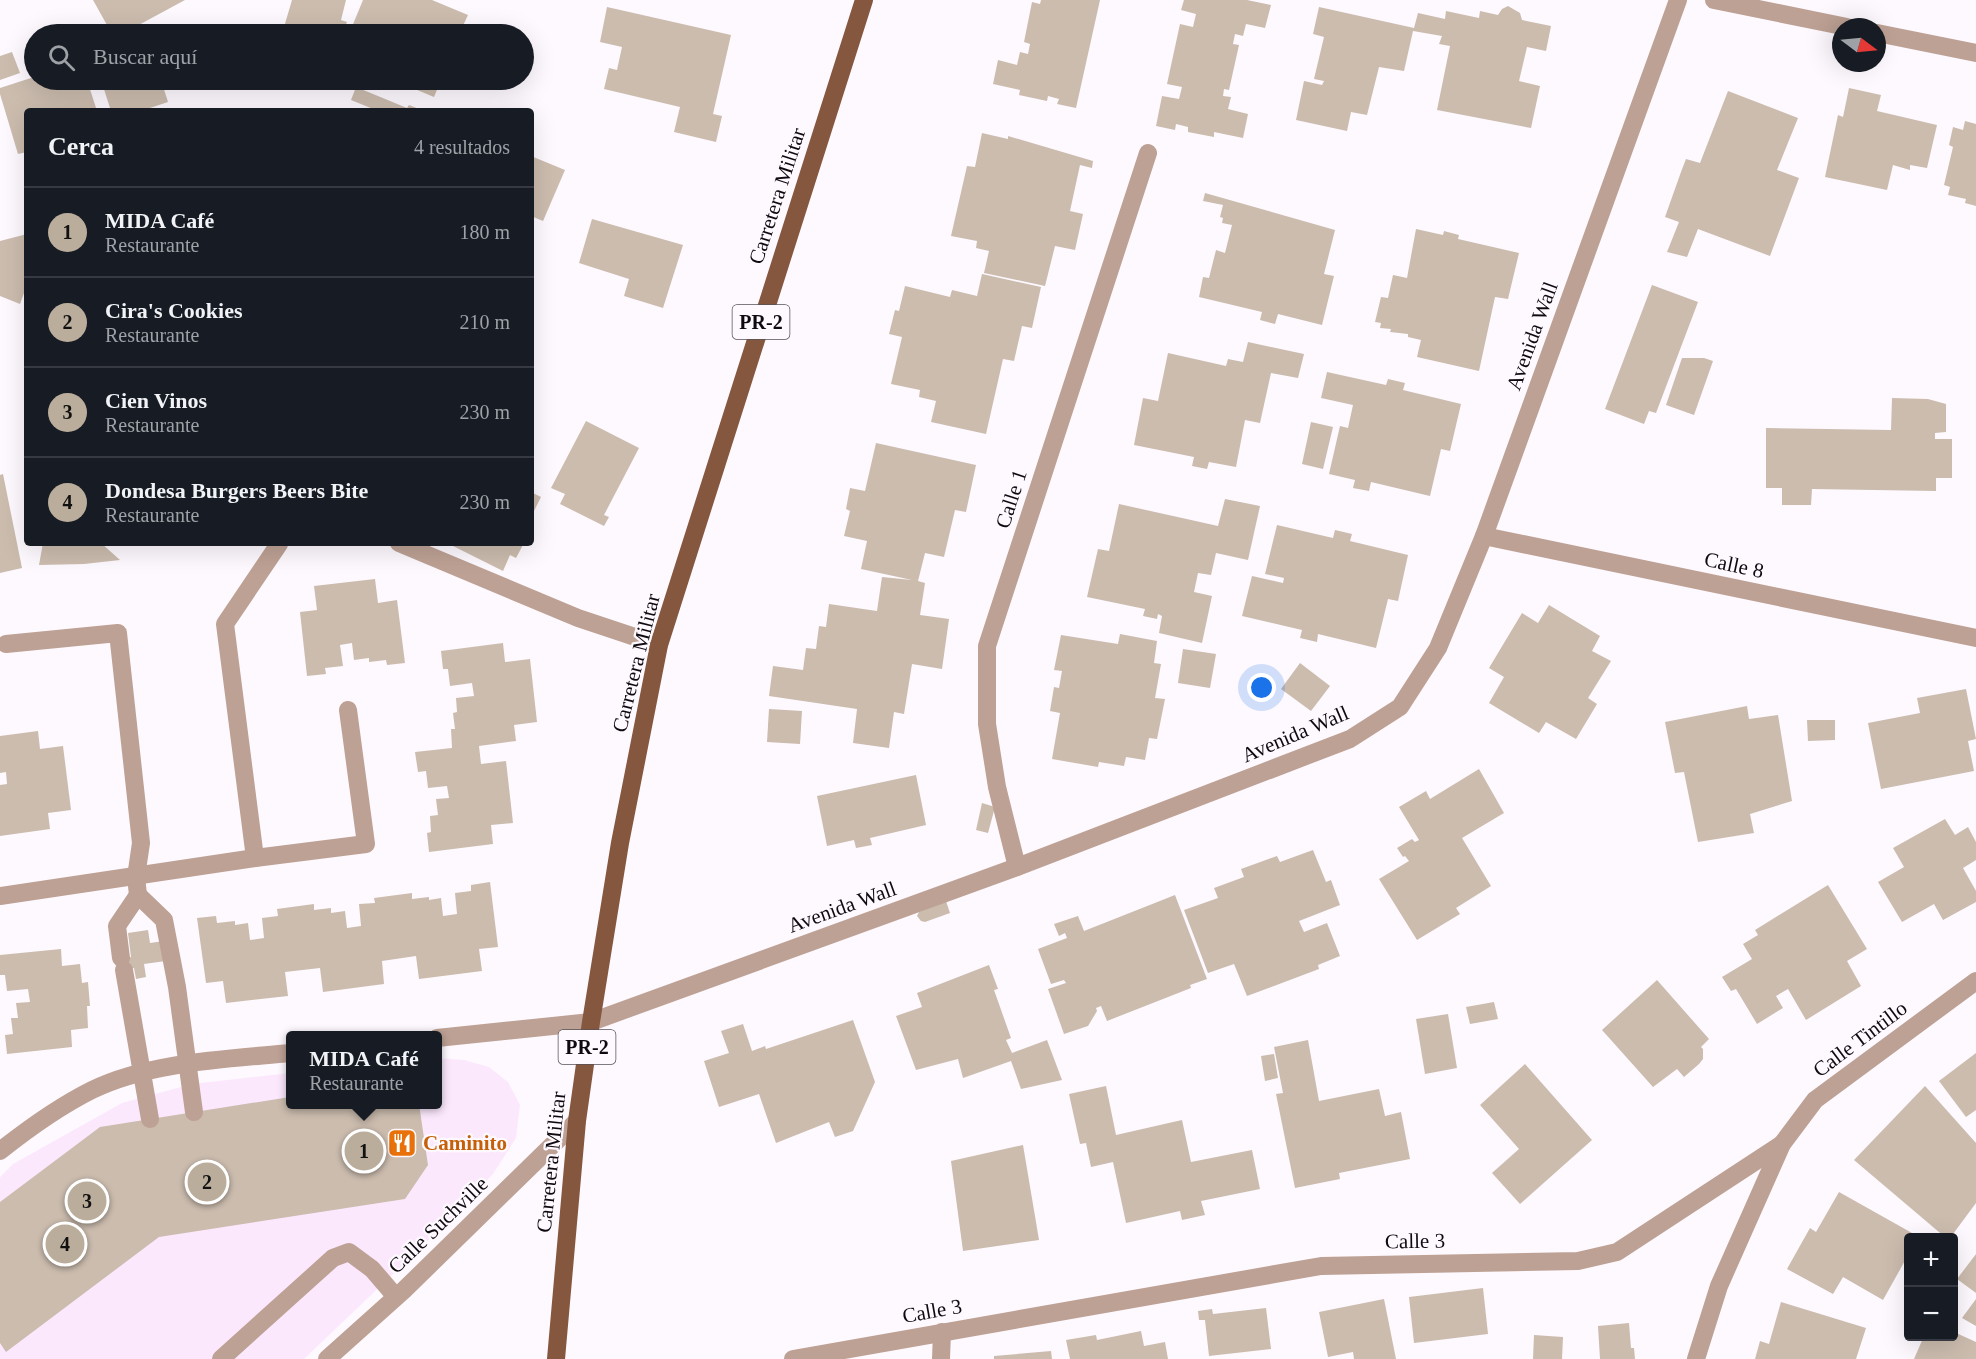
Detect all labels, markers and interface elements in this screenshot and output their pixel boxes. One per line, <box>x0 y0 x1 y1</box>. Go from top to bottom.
north arrow <box>1832 18 1886 72</box>
search box <box>24 24 534 90</box>
icon: search <box>45 41 78 74</box>
text: Buscar aquí <box>93 44 197 69</box>
street label: Carretera Militar <box>744 125 810 267</box>
text: Cerca <box>48 132 114 161</box>
text: 4 resultados <box>414 136 510 158</box>
text: MIDA Café <box>105 208 214 233</box>
text: 1 <box>63 221 73 243</box>
text: 180 m <box>459 221 510 243</box>
text: Restaurante <box>105 234 199 256</box>
street label: Avenida Wall <box>1501 278 1563 393</box>
text: Cira's Cookies <box>105 298 243 323</box>
road number: PR-2 <box>732 305 789 339</box>
text: 2 <box>63 311 73 333</box>
text: 210 m <box>459 311 510 333</box>
text: Restaurante <box>105 324 199 346</box>
text: Cien Vinos <box>105 388 207 413</box>
text: 3 <box>63 401 73 423</box>
text: 230 m <box>459 401 510 423</box>
text: Restaurante <box>105 414 199 436</box>
street label: Calle 1 <box>990 467 1032 531</box>
text: Dondesa Burgers Beers Bite <box>105 478 368 503</box>
text: 4 <box>63 491 73 513</box>
text: 230 m <box>459 491 510 513</box>
text: Restaurante <box>105 504 199 526</box>
street label: Calle 8 <box>1702 547 1766 583</box>
street label: Carretera Militar <box>607 591 665 735</box>
your location <box>1247 673 1276 702</box>
street label: Avenida Wall <box>1238 701 1352 767</box>
street label: Avenida Wall <box>785 876 900 938</box>
street label: Calle Tintillo <box>1808 996 1912 1082</box>
road number: PR-2 <box>558 1030 616 1064</box>
popup <box>286 1031 442 1109</box>
text: MIDA Café <box>309 1046 419 1071</box>
text: Restaurante <box>309 1072 404 1094</box>
street label: Carretera Militar <box>532 1090 570 1234</box>
restaurant icon: Caminito <box>386 1127 418 1159</box>
pin: 1 <box>344 1128 384 1174</box>
place label: Caminito <box>423 1131 507 1155</box>
pin: 2 <box>188 1160 226 1204</box>
street label: Calle Suchville <box>383 1172 493 1278</box>
pin: 3 <box>68 1178 106 1224</box>
pin: 4 <box>46 1222 84 1266</box>
street label: Calle 3 <box>1385 1228 1445 1254</box>
map controls <box>1904 1233 1958 1341</box>
button: + <box>1904 1233 1958 1287</box>
button: − <box>1904 1287 1958 1341</box>
street label: Calle 3 <box>900 1294 964 1328</box>

